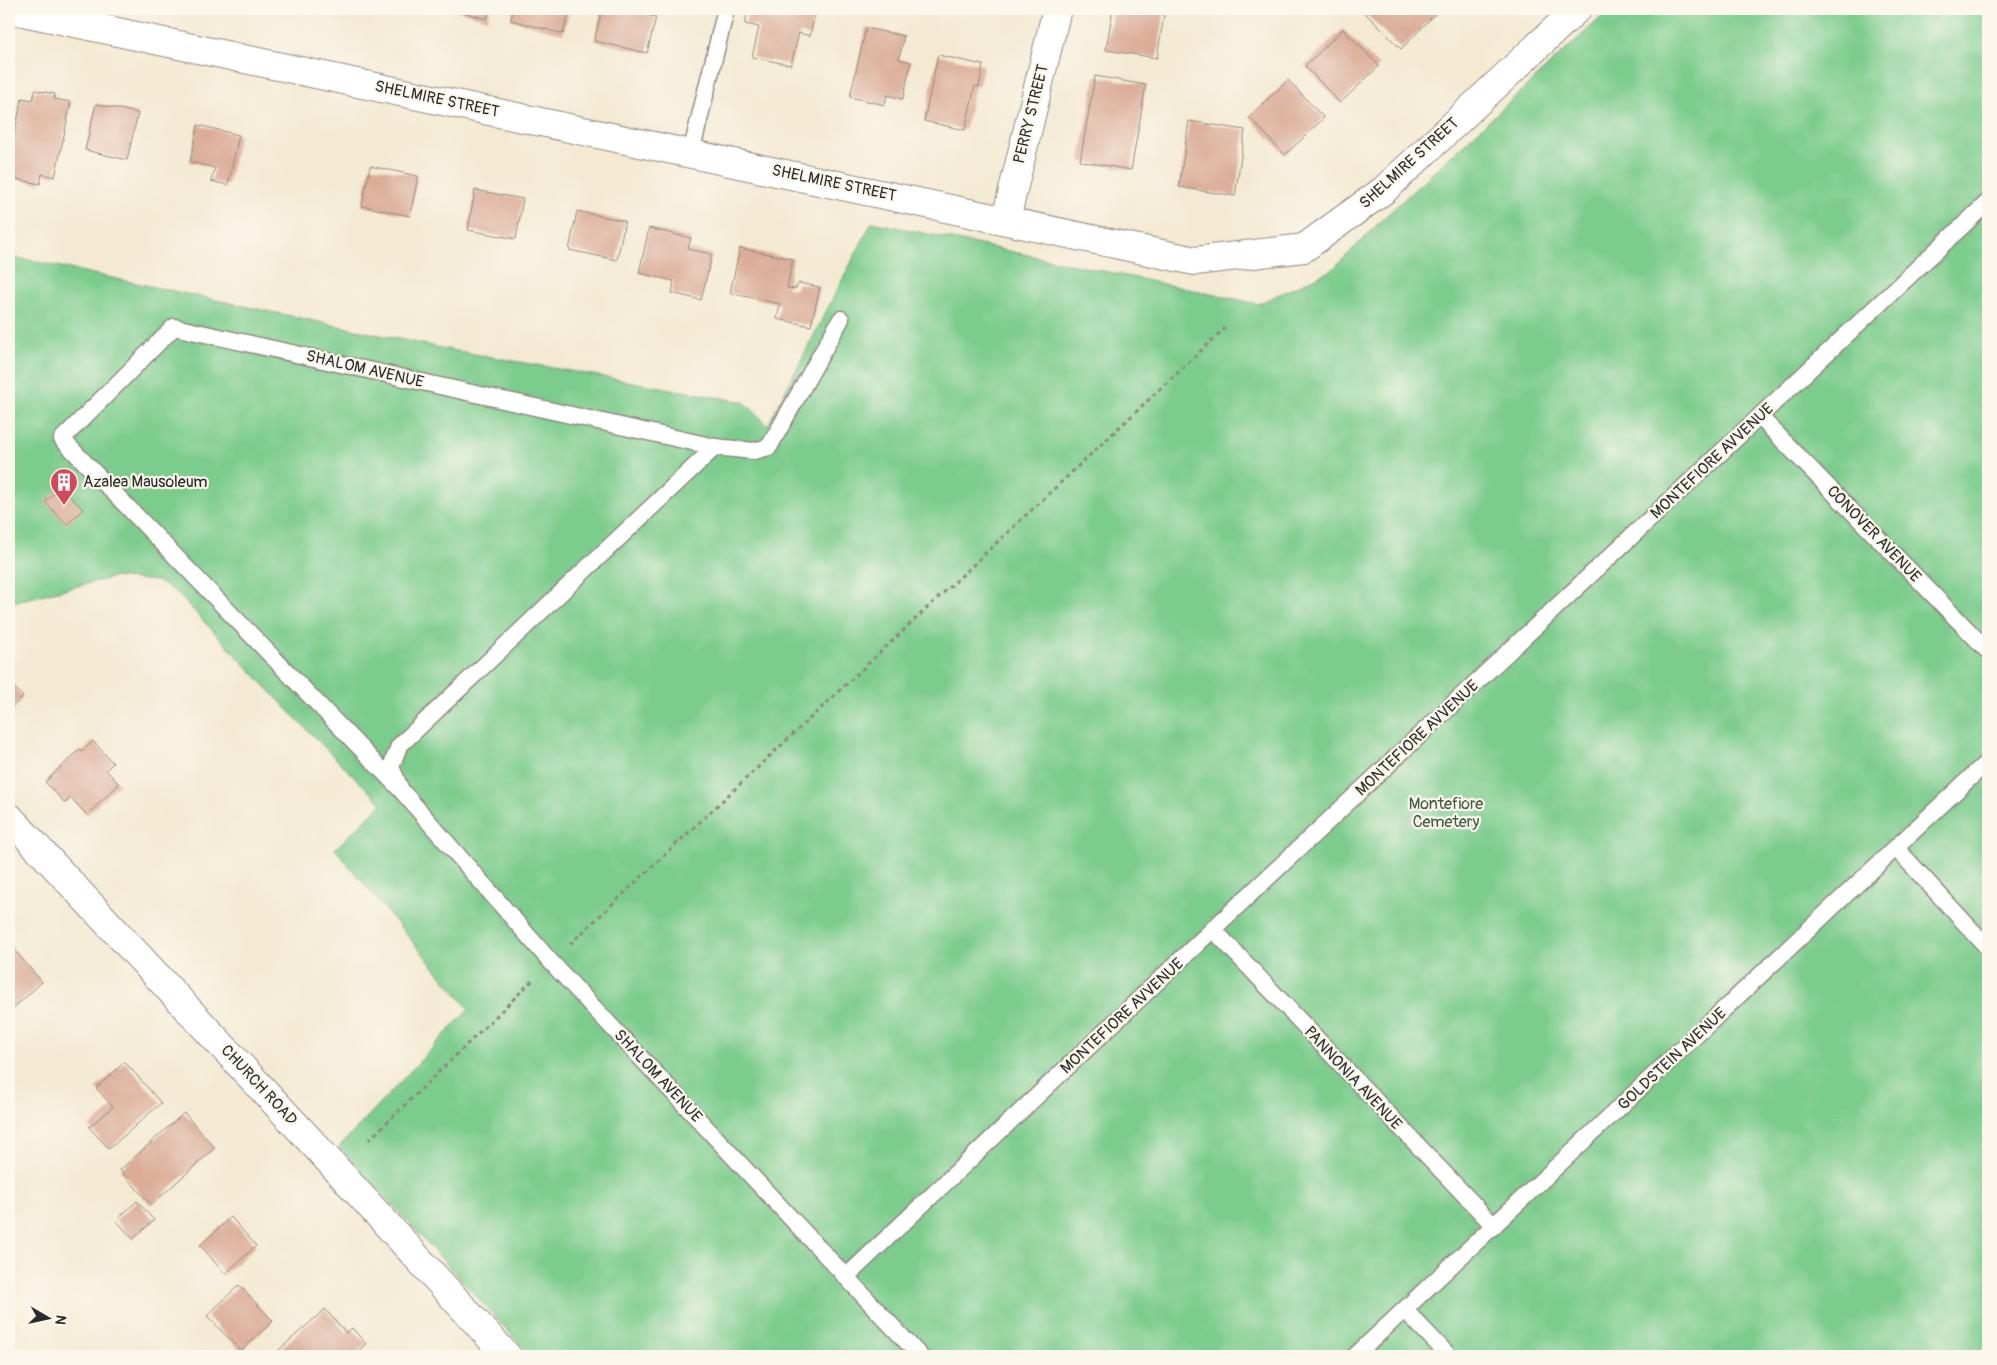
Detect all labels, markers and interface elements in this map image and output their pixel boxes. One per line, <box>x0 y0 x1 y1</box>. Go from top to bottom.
street label: PERRY STREET <box>1009 62 1053 166</box>
street label: SHELMIRE STREET <box>373 76 501 122</box>
street label: SHELMIRE STREET <box>1355 113 1463 213</box>
street label: SHELMIRE STREET <box>770 160 898 206</box>
street label: SHALOM AVENUE <box>304 346 426 392</box>
street label: MONTEFIORE AVVENUE <box>1646 399 1778 523</box>
building icon: Azalea Mausoleum <box>49 467 79 506</box>
place label: Azalea Mausoleum <box>83 472 208 492</box>
street label: CONOVER AVENUE <box>1823 481 1925 587</box>
street label: MONTEFIORE AVVENUE <box>1351 676 1483 800</box>
park label: Montefiore Cemetery <box>1409 794 1483 832</box>
street label: MONTEFIORE AVVENUE <box>1056 954 1188 1078</box>
street label: GOLDSTEIN AVENUE <box>1613 1003 1731 1115</box>
street label: PANNONIA AVENUE <box>1300 1022 1406 1134</box>
street label: SHALOM AVENUE <box>610 1025 706 1127</box>
street label: CHURCH ROAD <box>217 1040 301 1130</box>
north arrow <box>22 1292 72 1342</box>
text: N <box>51 1314 69 1326</box>

